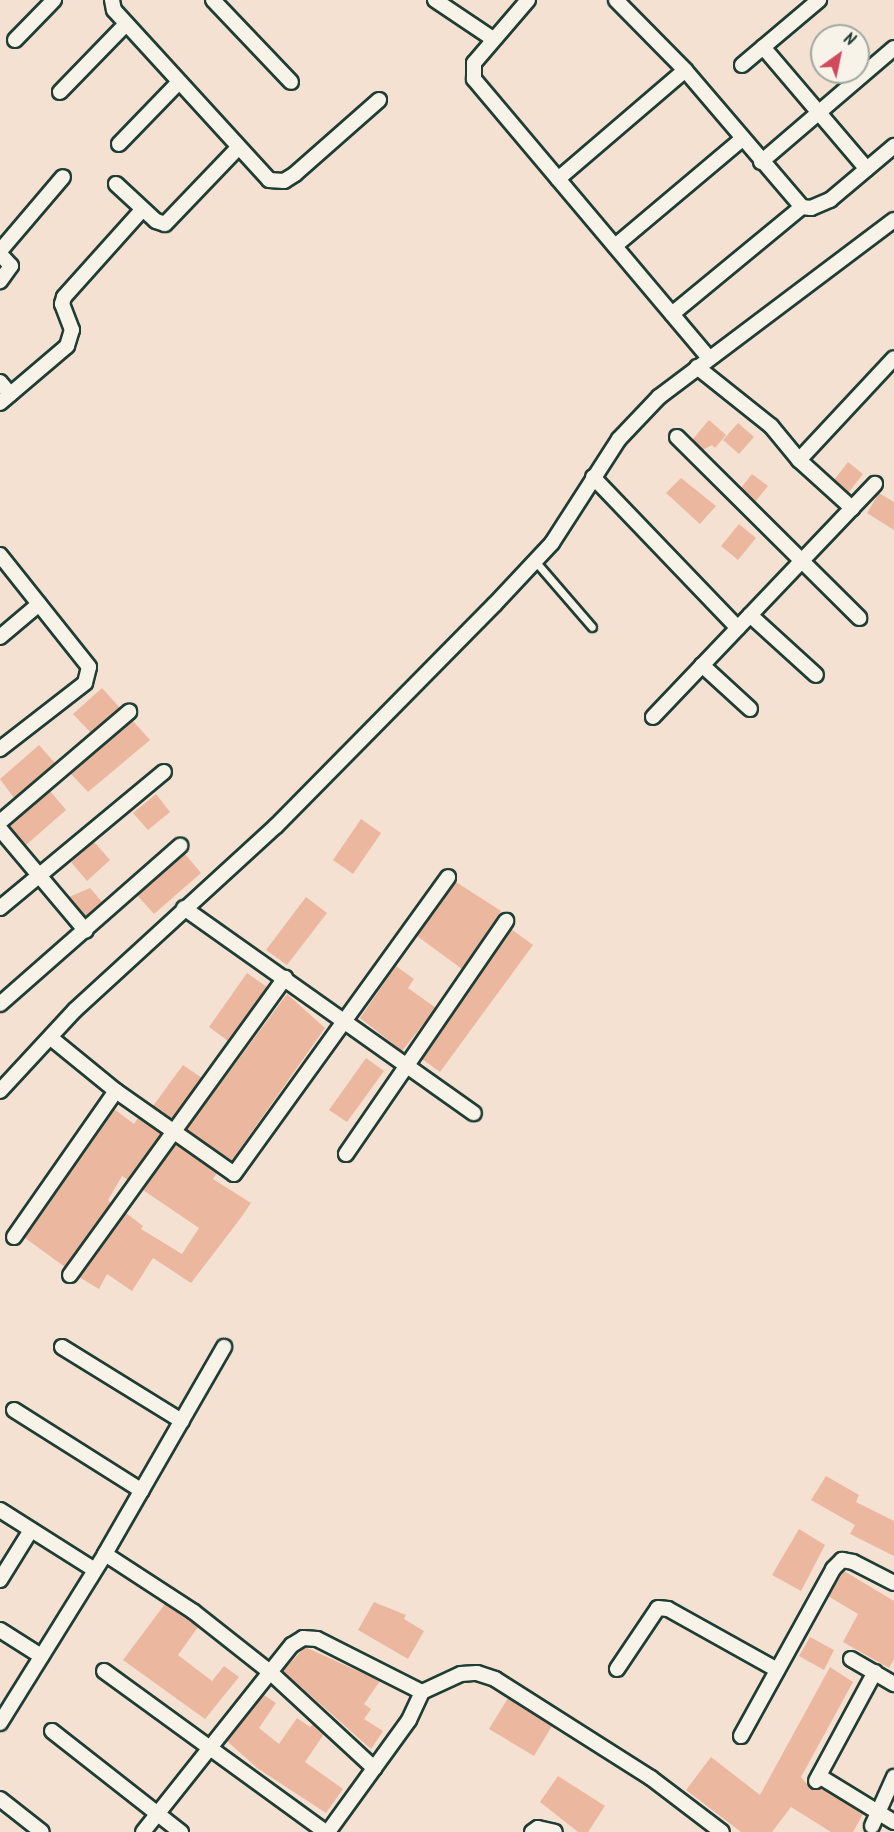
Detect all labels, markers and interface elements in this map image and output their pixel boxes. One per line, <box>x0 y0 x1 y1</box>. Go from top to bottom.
north arrow <box>810 24 870 84</box>
text: N <box>838 27 860 53</box>

